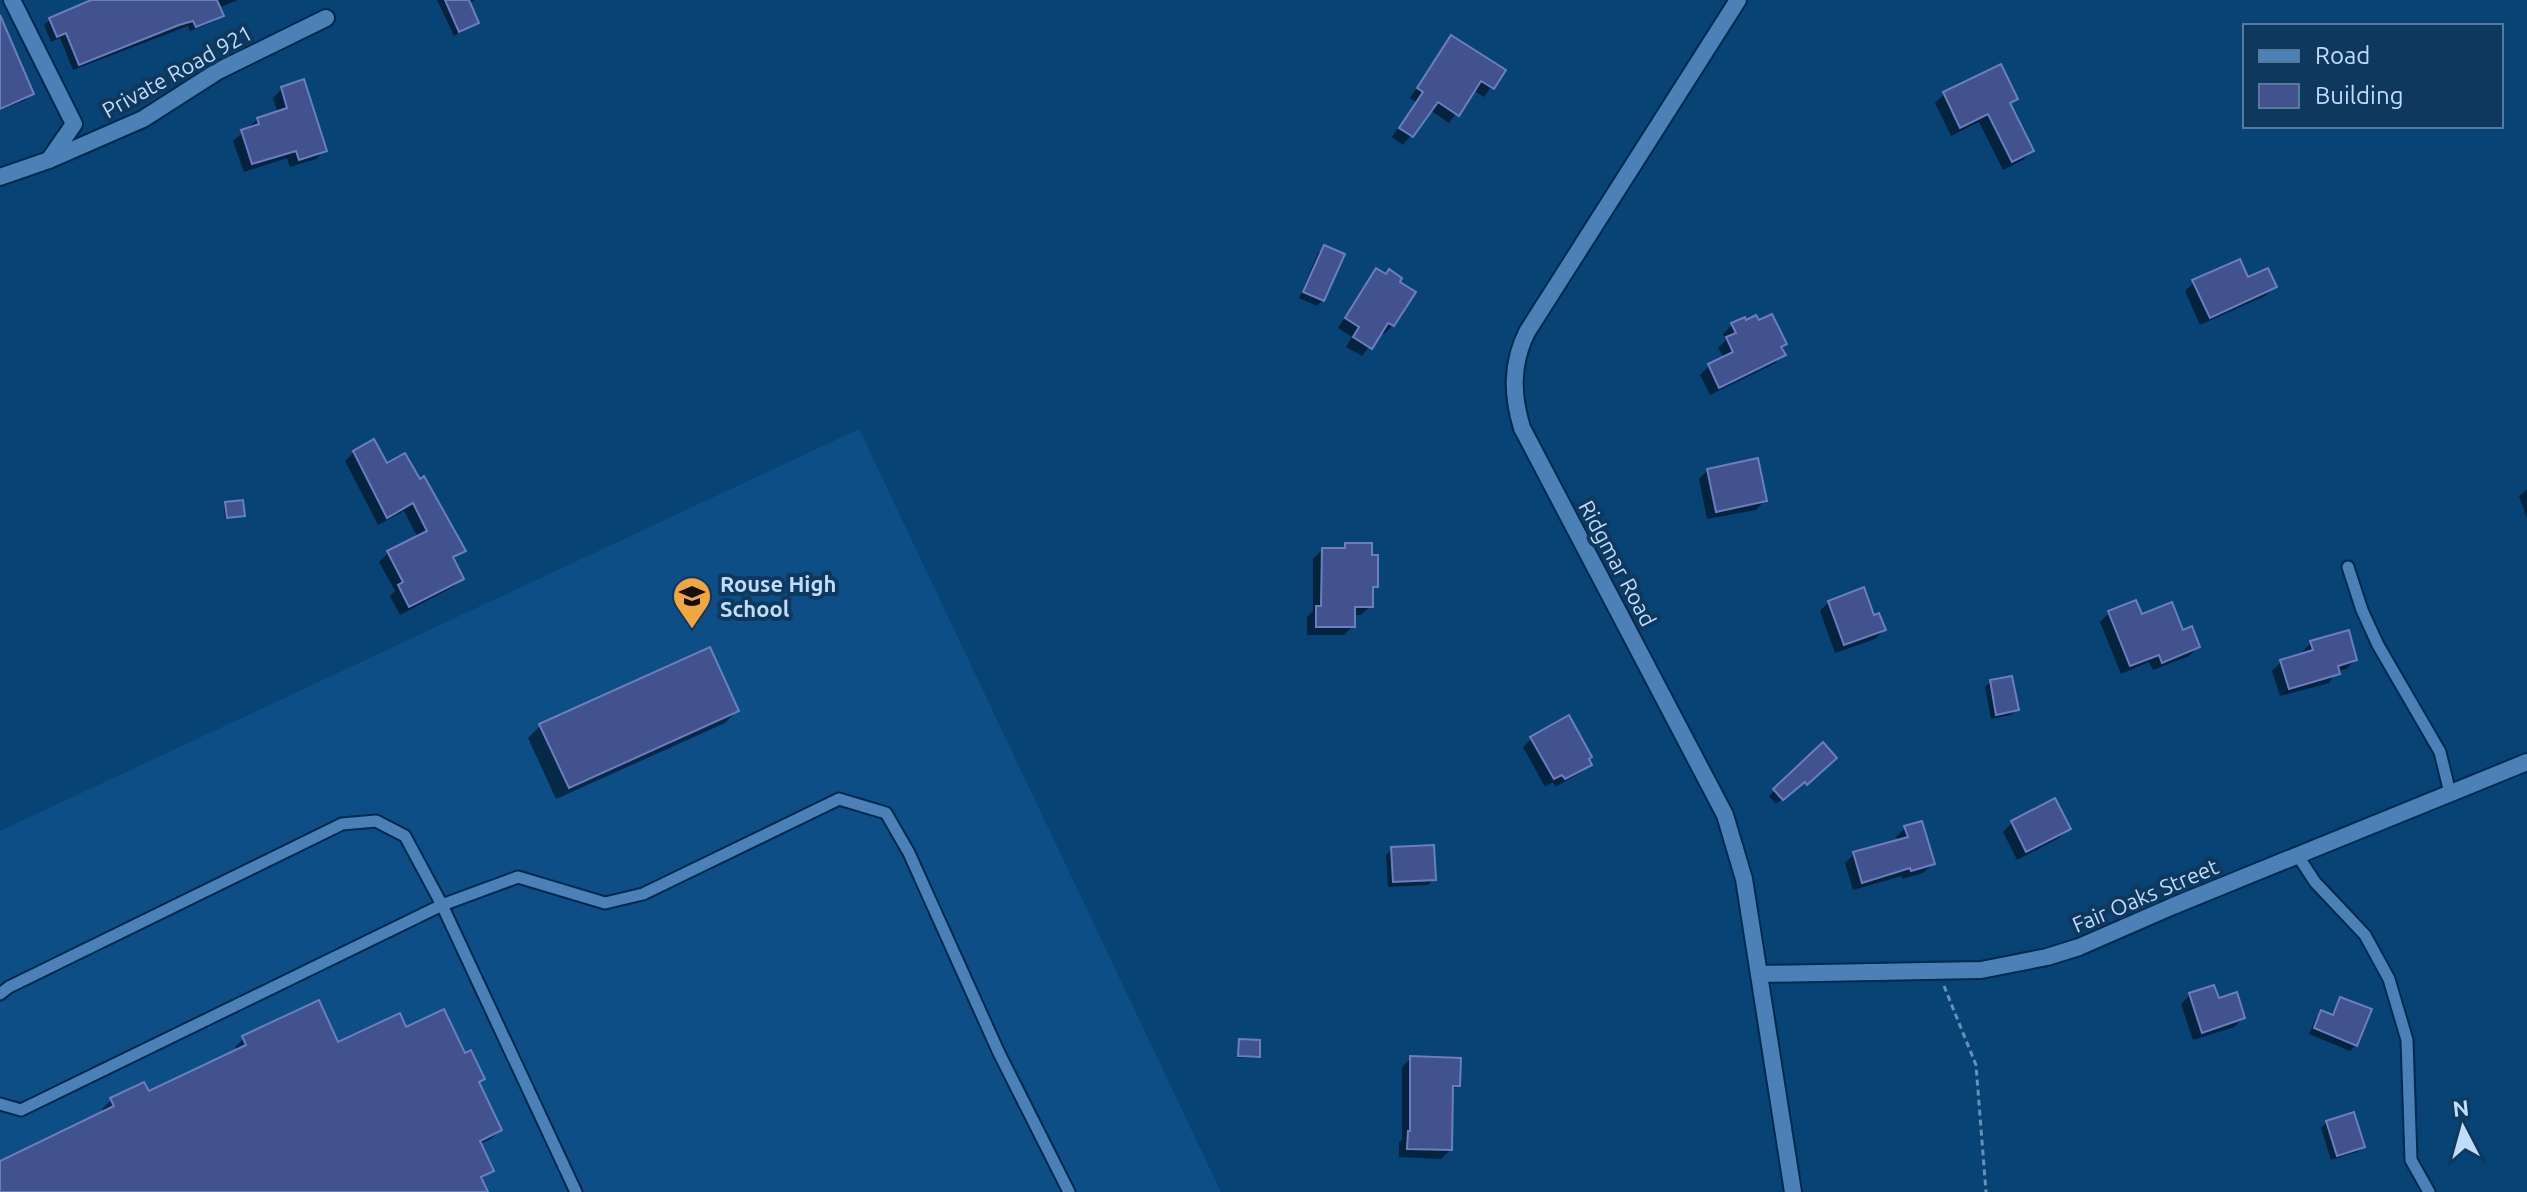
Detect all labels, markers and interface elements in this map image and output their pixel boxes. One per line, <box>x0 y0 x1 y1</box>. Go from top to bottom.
street label: Private Road 921 <box>98 19 256 123</box>
legend <box>2243 24 2503 128</box>
text: Road <box>2315 42 2370 69</box>
text: Building <box>2315 82 2403 109</box>
street label: Ridgmar Road <box>1574 496 1662 630</box>
place label: Rouse High School <box>720 571 836 621</box>
school or university icon: Rouse High School <box>671 575 713 630</box>
street label: Fair Oaks Street <box>2068 853 2222 937</box>
north arrow <box>2423 1088 2503 1168</box>
text: N <box>2451 1094 2470 1121</box>

